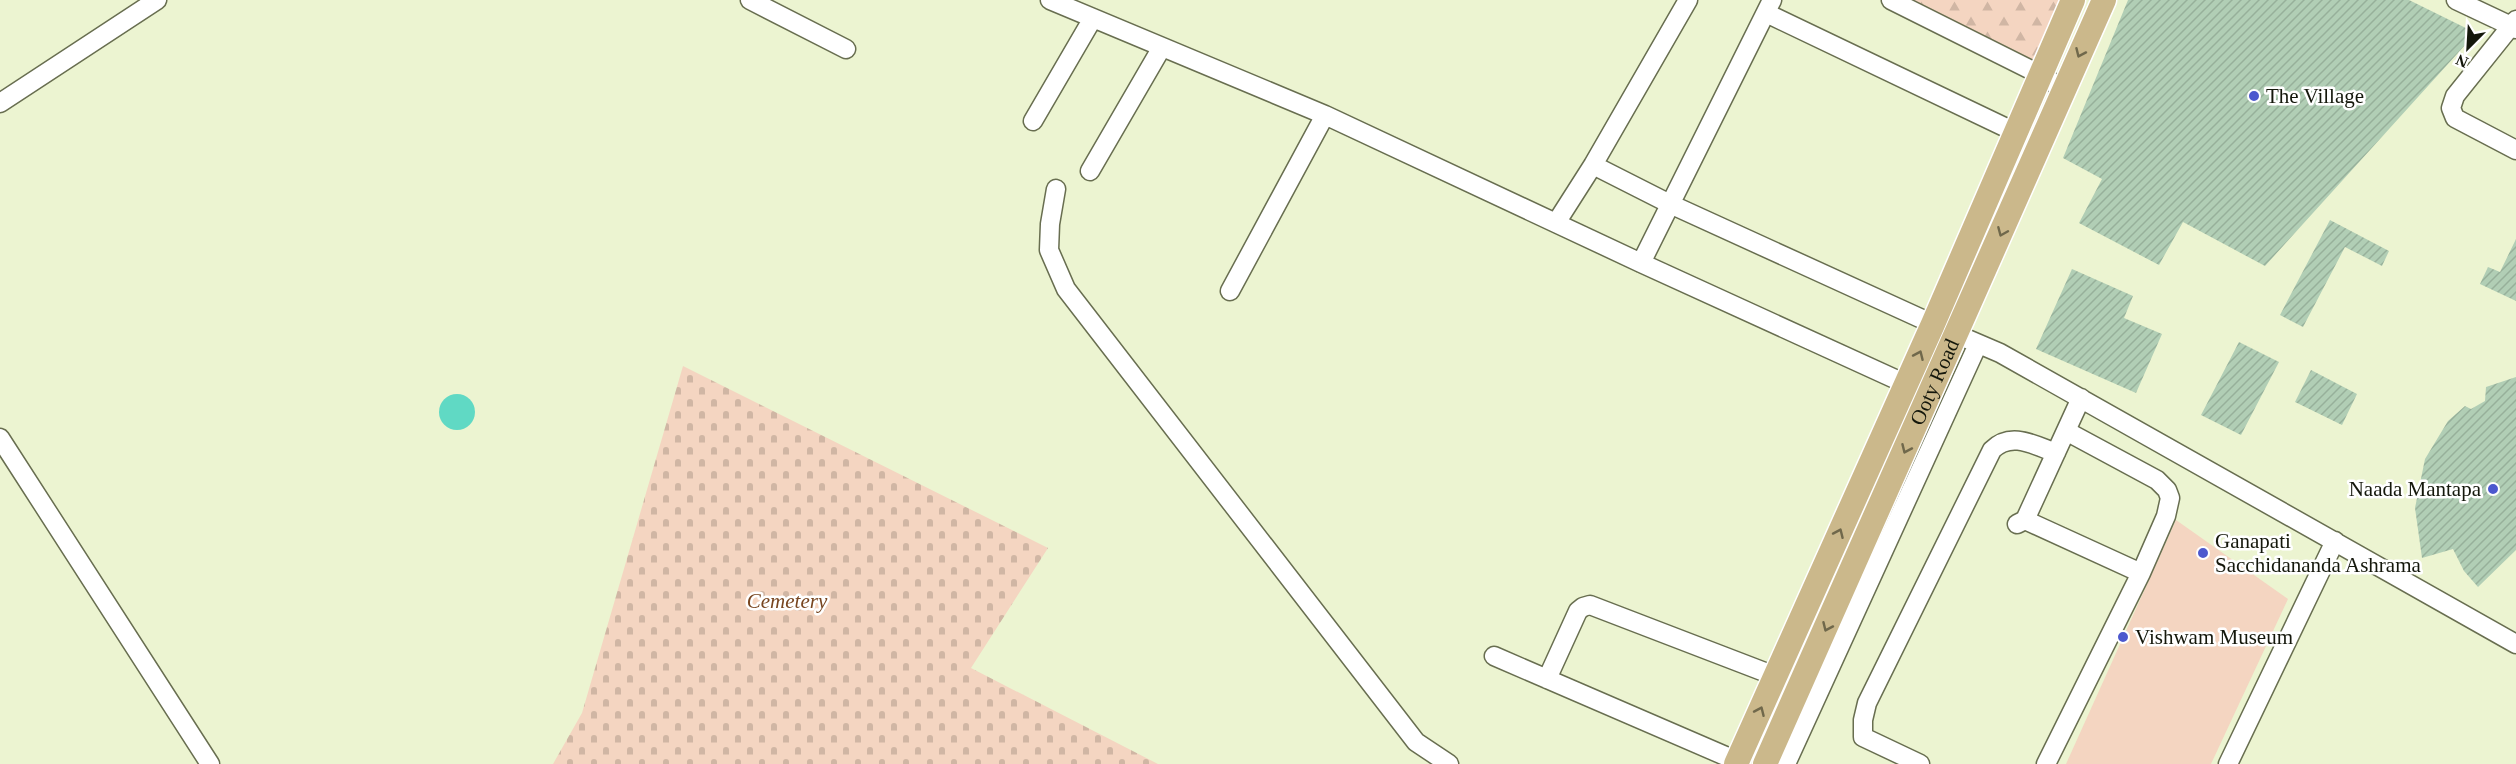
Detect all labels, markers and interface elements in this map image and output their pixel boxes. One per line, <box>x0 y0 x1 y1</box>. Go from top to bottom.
north arrow <box>2438 18 2498 78</box>
one-way arrow <box>2075 47 2087 58</box>
text: N <box>2453 51 2471 71</box>
place label: The Village <box>2266 84 2364 108</box>
marker: The Village <box>2247 89 2261 103</box>
one-way arrow <box>1997 226 2009 237</box>
street label: Ooty Road <box>1905 335 1964 429</box>
one-way arrow <box>1912 350 1924 361</box>
one-way arrow <box>1902 442 1914 453</box>
place label: Naada Mantapa <box>2349 477 2482 501</box>
marker: Naada Mantapa <box>2486 482 2500 496</box>
one-way arrow <box>1832 528 1844 539</box>
place label: Ganapati Sacchidananda Ashrama <box>2215 529 2422 577</box>
marker: Ganapati Sacchidananda Ashrama <box>2196 546 2210 560</box>
park label: Cemetery <box>747 589 828 613</box>
one-way arrow <box>1822 620 1834 631</box>
place label: Vishwam Museum <box>2135 625 2293 649</box>
marker: Vishwam Museum <box>2116 630 2130 644</box>
one-way arrow <box>1752 706 1764 717</box>

